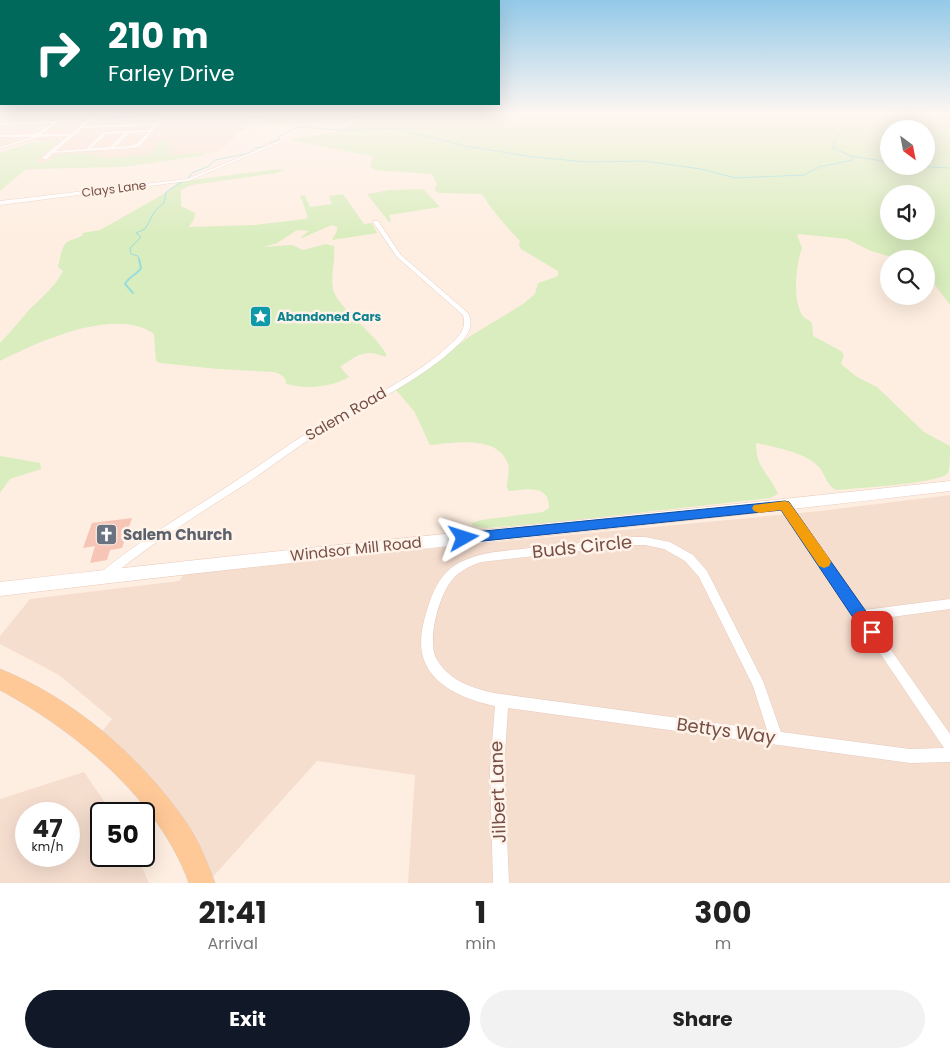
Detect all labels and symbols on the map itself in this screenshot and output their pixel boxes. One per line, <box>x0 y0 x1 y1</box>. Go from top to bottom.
north arrow <box>880 120 935 175</box>
street label: Clays Lane <box>81 176 147 201</box>
place icon: Abandoned Cars <box>249 305 273 329</box>
place label: Abandoned Cars <box>277 308 382 325</box>
street label: Salem Road <box>301 382 390 445</box>
position arrow <box>437 511 489 563</box>
church icon: Salem Church <box>95 523 119 547</box>
place label: Salem Church <box>123 524 232 545</box>
street label: Buds Circle <box>531 529 633 564</box>
street label: Windsor Mill Road <box>289 531 423 566</box>
pin <box>851 611 893 653</box>
street label: Bettys Way <box>675 711 777 750</box>
street label: Jilbert Lane <box>483 740 512 844</box>
speed limit sign: 50 <box>90 802 155 867</box>

